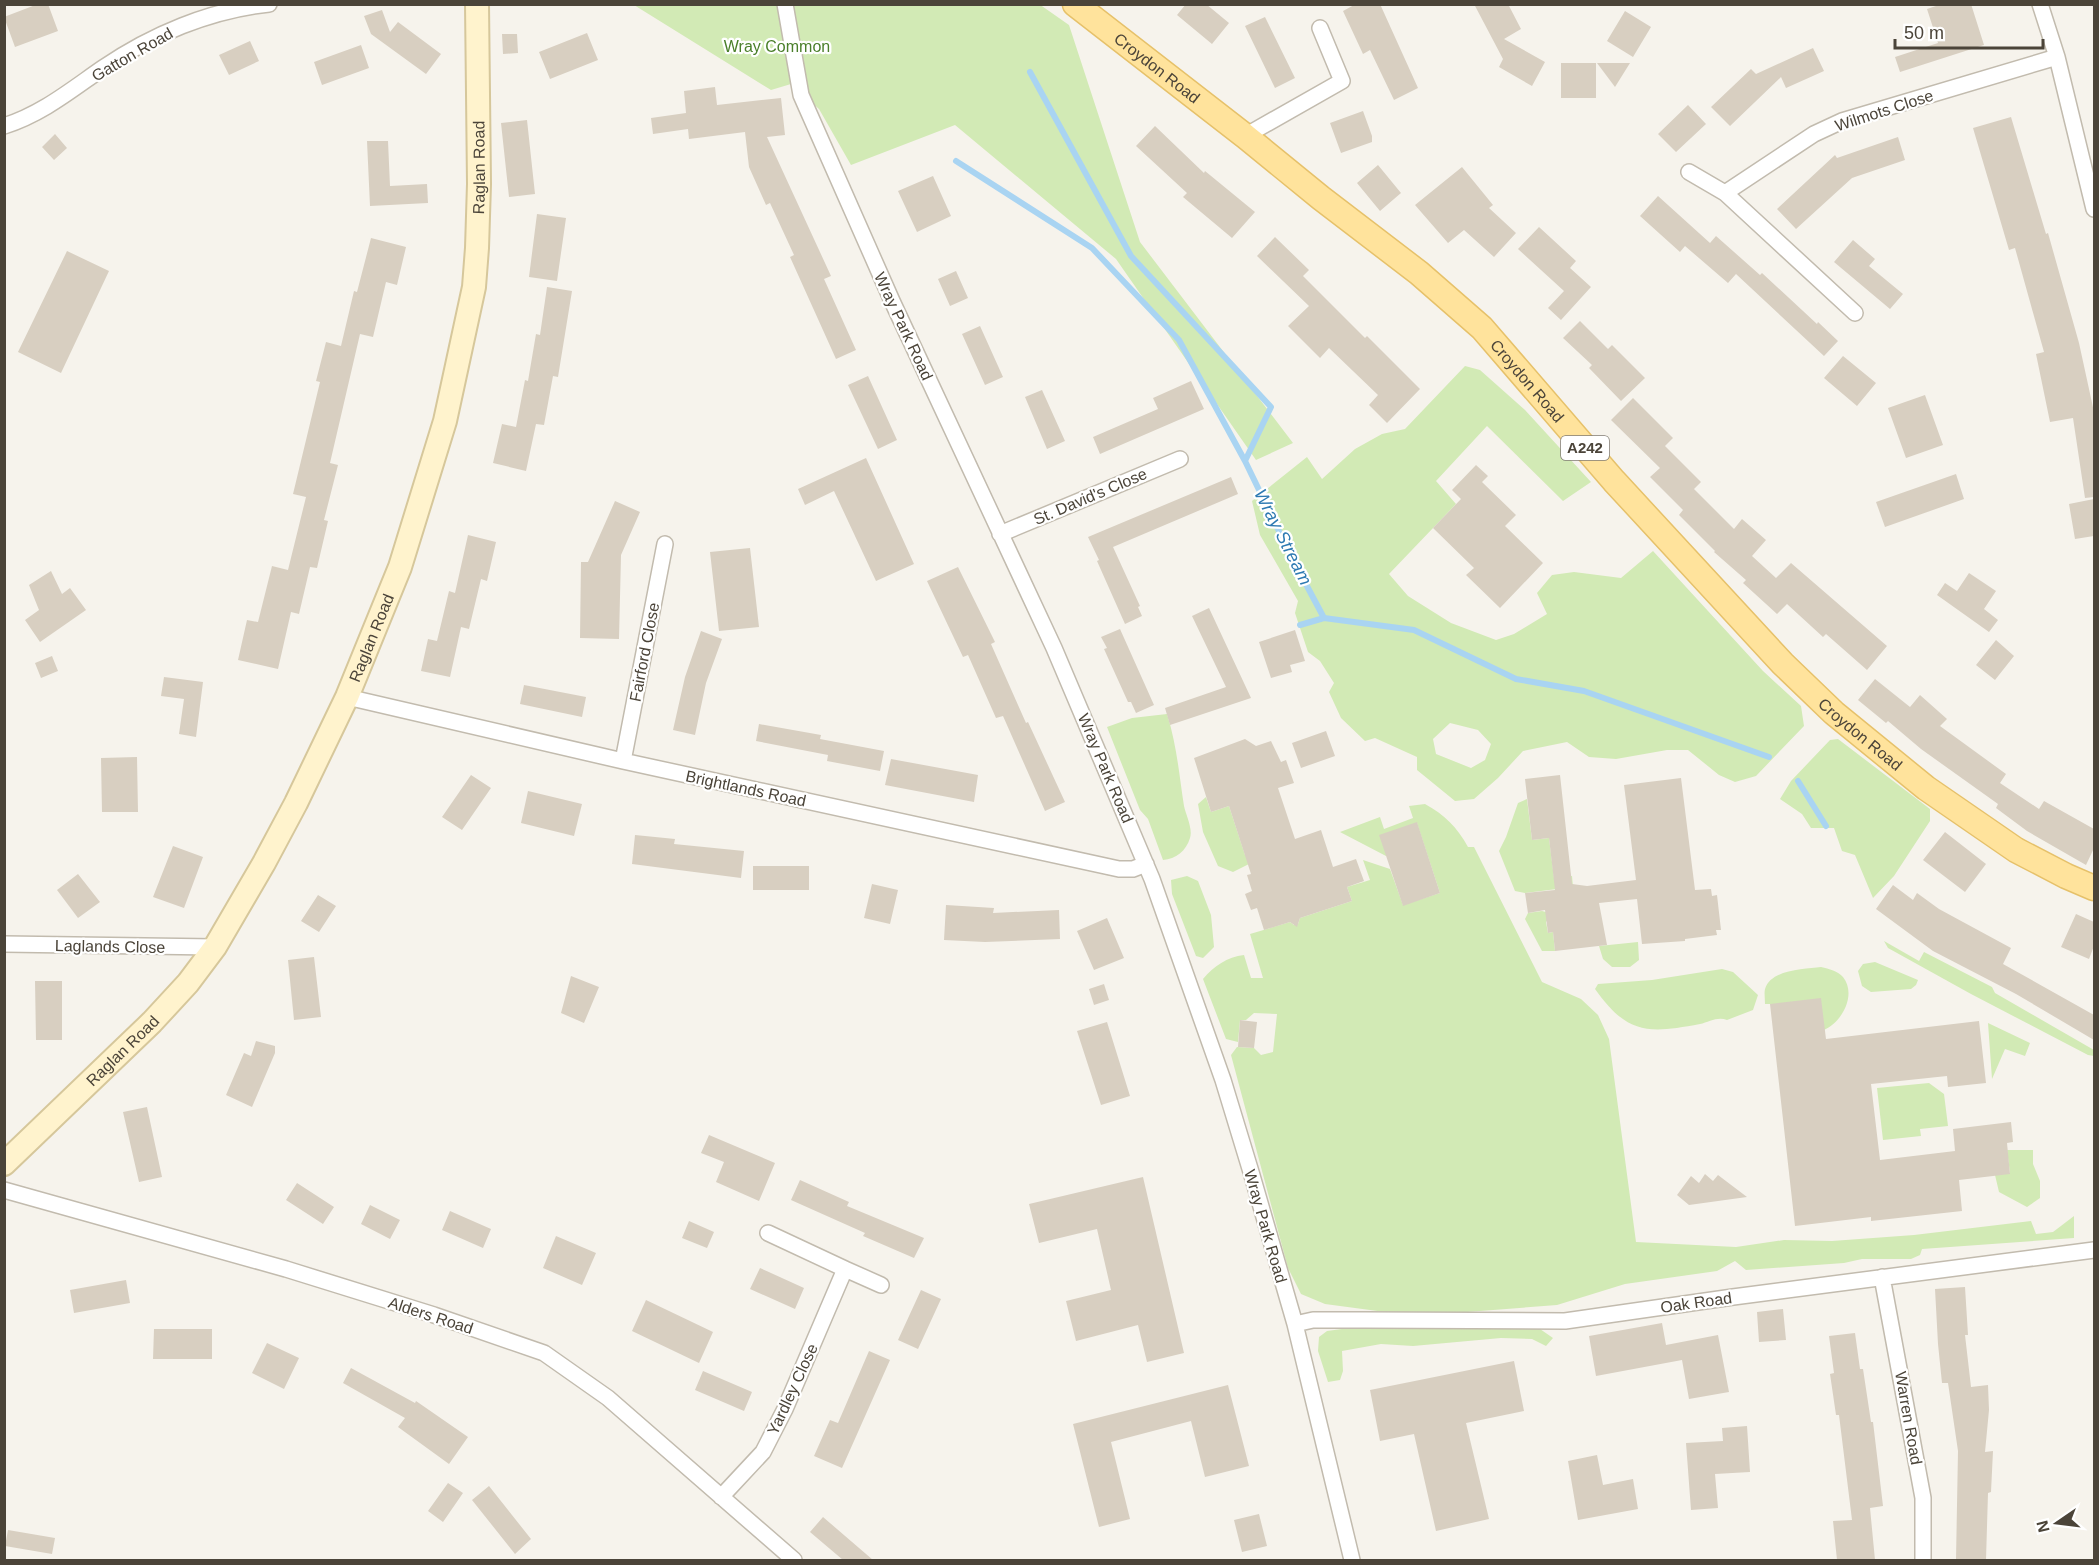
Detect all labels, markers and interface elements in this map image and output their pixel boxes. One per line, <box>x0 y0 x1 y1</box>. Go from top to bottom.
scale bar <box>1895 12 2044 50</box>
text: 50 m <box>1904 23 1944 43</box>
street label: Gatton Road <box>89 24 176 84</box>
street label: Croydon Road <box>1111 30 1203 107</box>
park label: Wray Common <box>724 38 830 55</box>
street label: Wilmots Close <box>1833 87 1935 134</box>
street label: Raglan Road <box>470 121 488 214</box>
street label: Wray Park Road <box>871 270 936 383</box>
street label: Croydon Road <box>1487 336 1567 426</box>
road number: A242 <box>1561 436 1609 460</box>
street label: St. David's Close <box>1031 465 1149 528</box>
water label: Wray Stream <box>1250 486 1316 588</box>
street label: Raglan Road <box>346 591 397 684</box>
street label: Fairford Close <box>627 601 662 703</box>
street label: Croydon Road <box>1815 695 1905 774</box>
street label: Wray Park Road <box>1075 711 1136 825</box>
street label: Brightlands Road <box>684 767 808 810</box>
street label: Laglands Close <box>55 937 165 956</box>
street label: Raglan Road <box>83 1012 162 1089</box>
street label: Wray Park Road <box>1241 1168 1290 1285</box>
street label: Oak Road <box>1659 1289 1733 1316</box>
street label: Alders Road <box>386 1294 475 1337</box>
street label: Yardley Close <box>764 1341 821 1437</box>
street label: Warren Road <box>1892 1370 1925 1466</box>
north arrow <box>2027 1493 2087 1553</box>
text: N <box>2033 1519 2053 1534</box>

